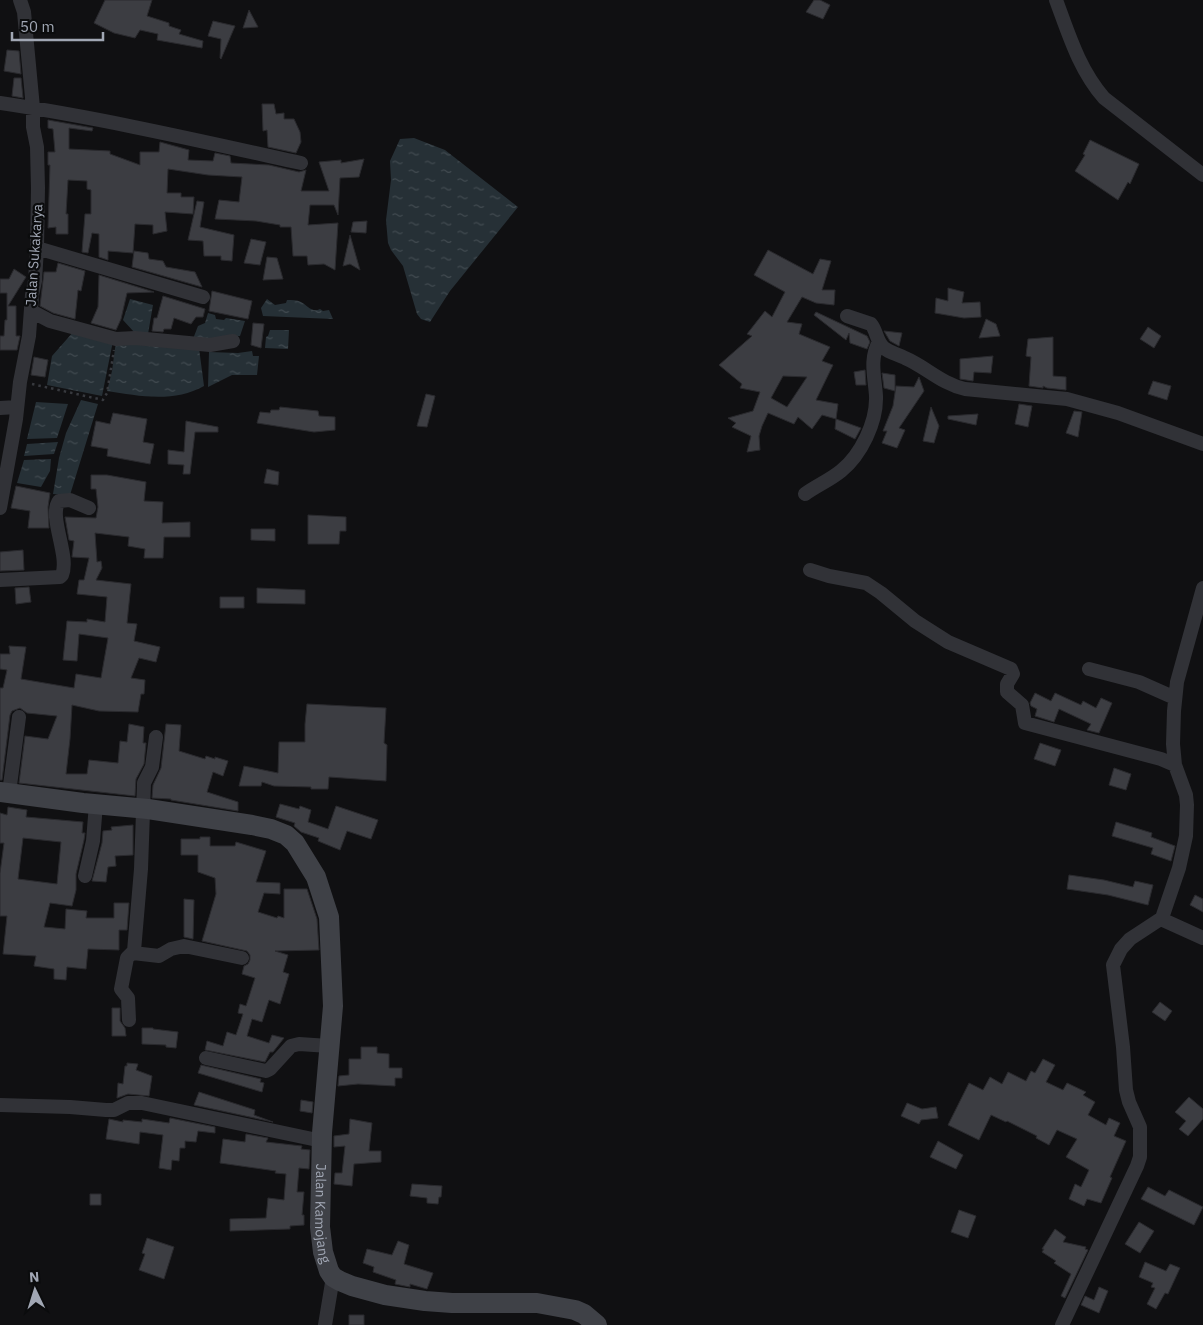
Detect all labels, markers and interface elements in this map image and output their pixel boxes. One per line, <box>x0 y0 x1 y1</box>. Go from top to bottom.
scale bar <box>12 10 104 42</box>
text: 50 m <box>20 17 55 36</box>
street label: Jalan Sukakarya <box>21 203 47 307</box>
street label: Jalan Kamojang <box>311 1163 335 1266</box>
north arrow <box>10 1265 60 1315</box>
text: N <box>28 1268 40 1286</box>

